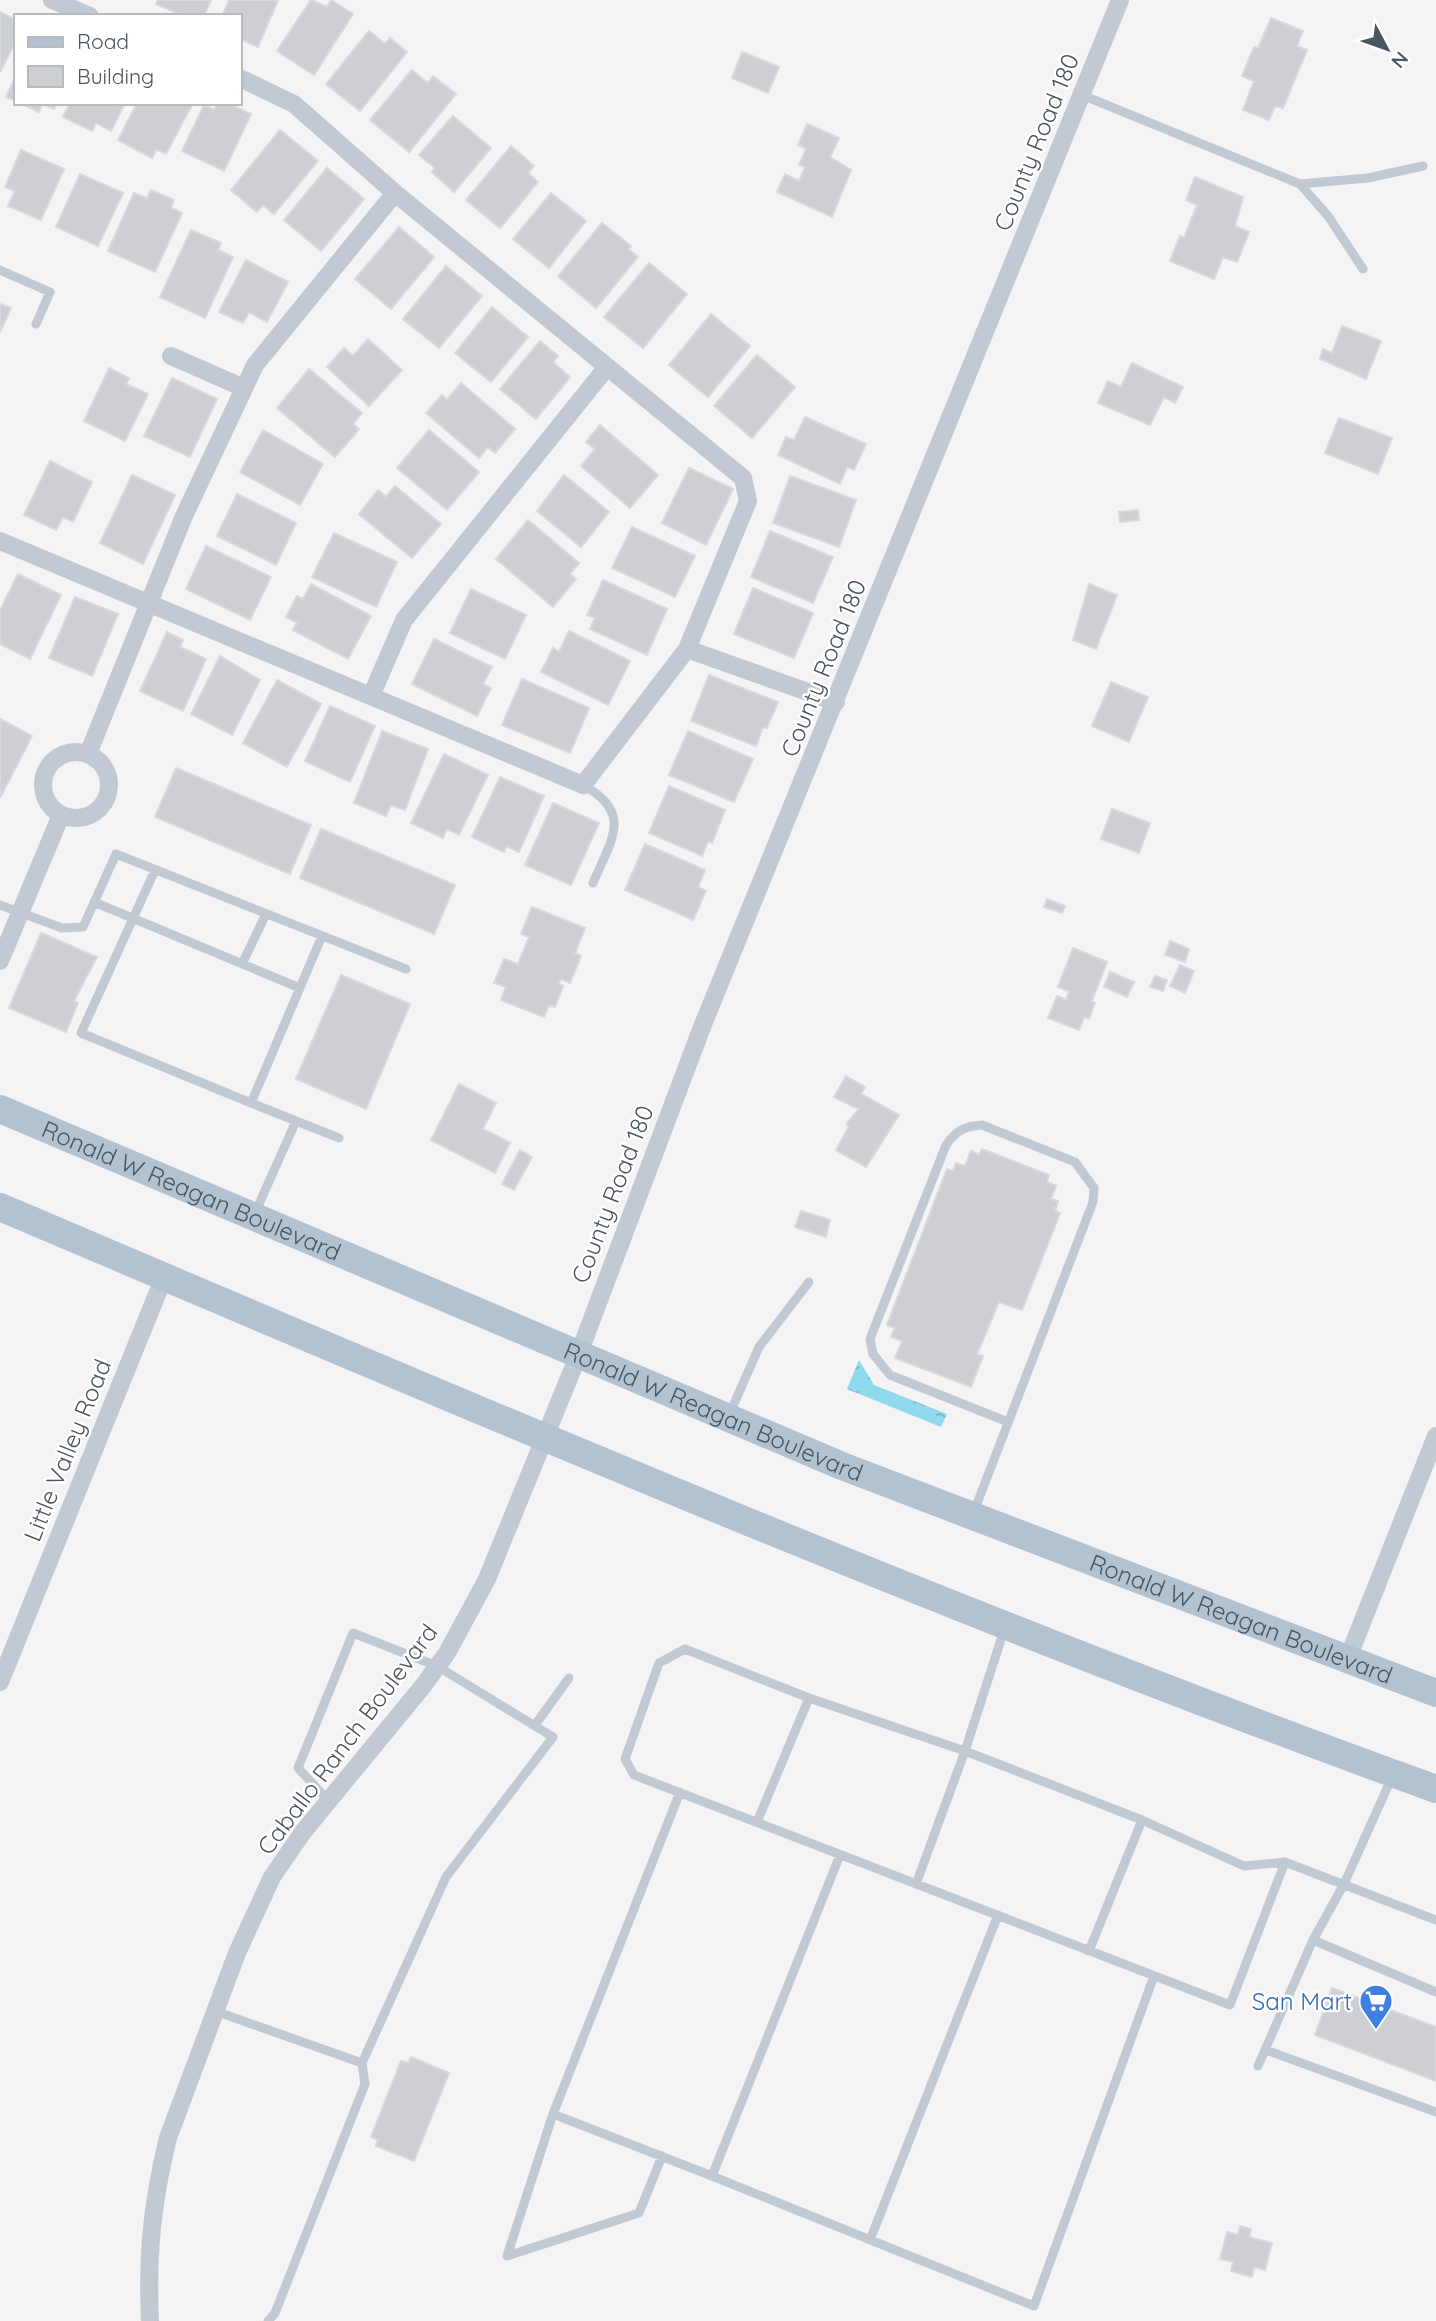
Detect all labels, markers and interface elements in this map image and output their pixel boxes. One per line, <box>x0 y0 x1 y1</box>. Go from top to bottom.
legend <box>14 14 242 105</box>
north arrow <box>1352 14 1422 84</box>
text: Road <box>77 28 129 54</box>
text: N <box>1386 47 1413 73</box>
street label: County Road 180 <box>987 49 1085 235</box>
text: Building <box>77 63 154 89</box>
street label: County Road 180 <box>774 575 872 761</box>
street label: County Road 180 <box>564 1101 660 1287</box>
street label: Ronald W Reagan Boulevard <box>37 1114 346 1267</box>
street label: Ronald W Reagan Boulevard <box>559 1335 867 1488</box>
street label: Little Valley Road <box>17 1355 117 1545</box>
street label: Ronald W Reagan Boulevard <box>1086 1547 1397 1690</box>
street label: Caballo Ranch Boulevard <box>250 1618 444 1860</box>
supermarket icon: San Mart <box>1357 1982 1395 2031</box>
place label: San Mart <box>1252 1986 1352 2016</box>

